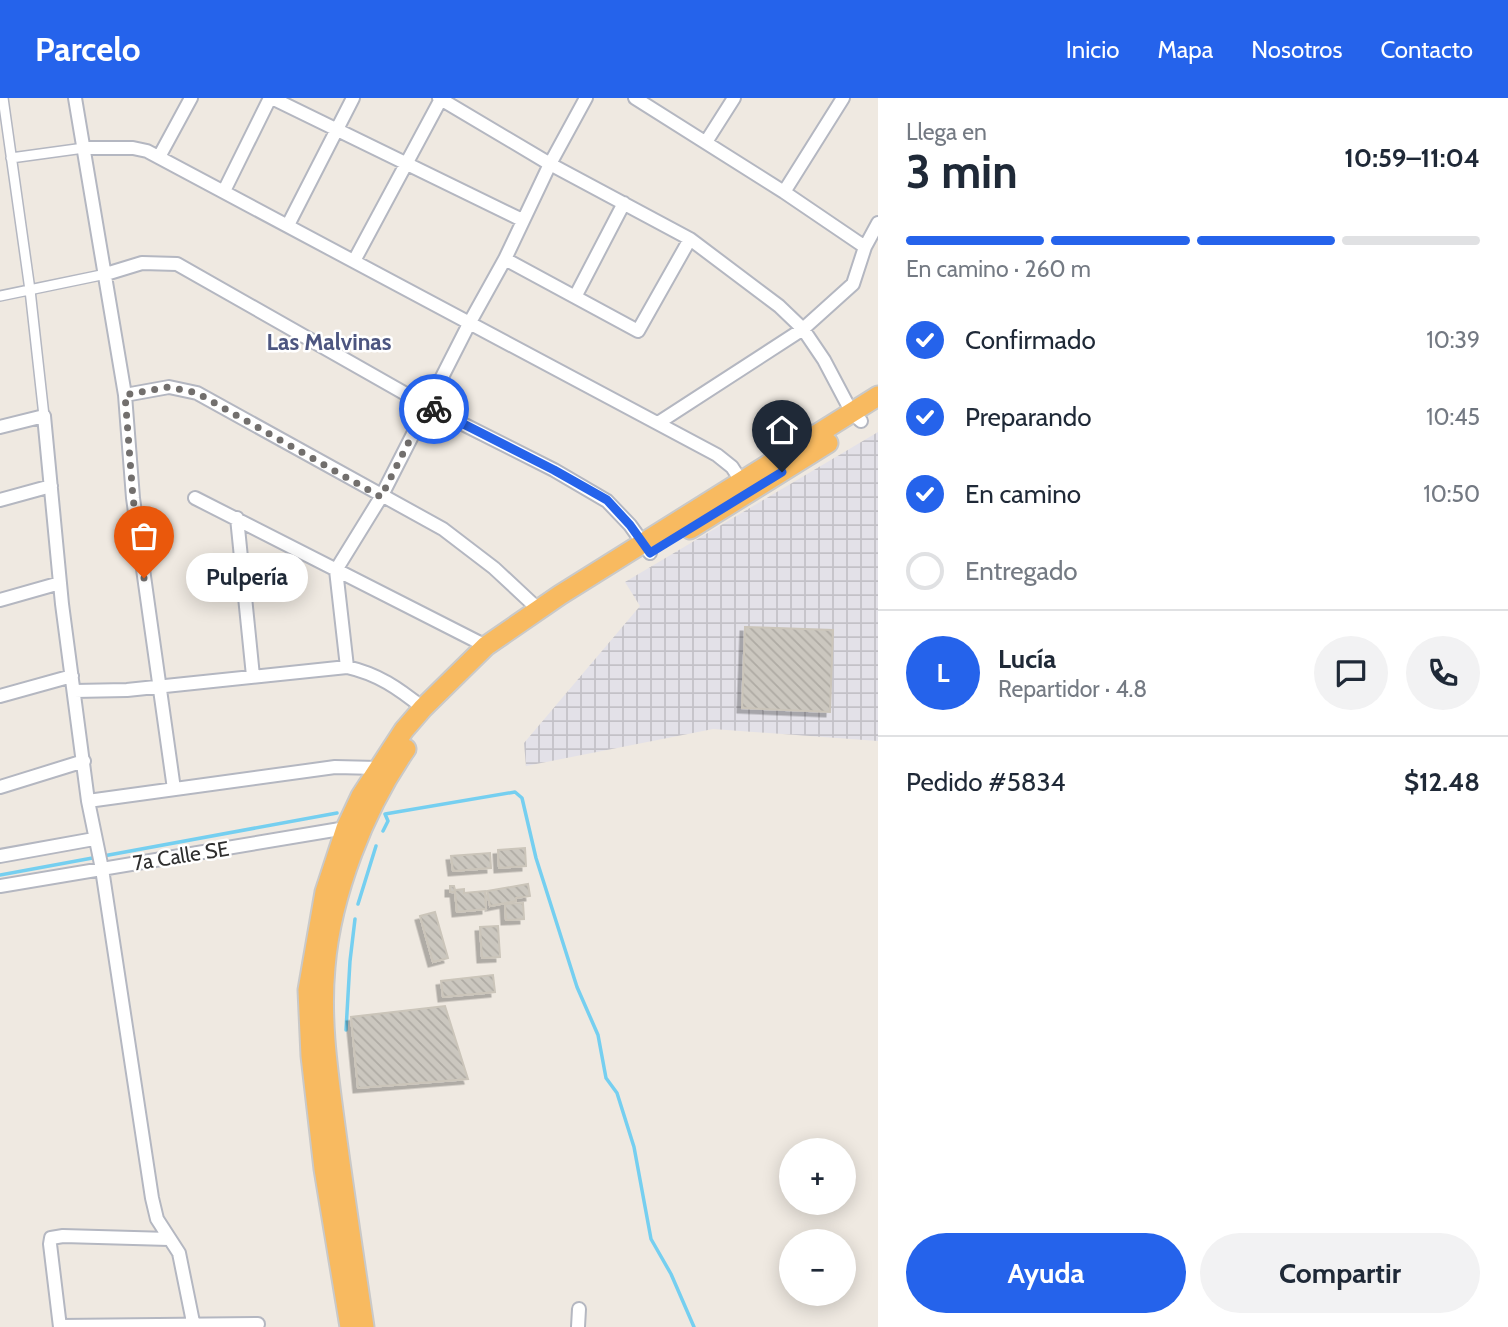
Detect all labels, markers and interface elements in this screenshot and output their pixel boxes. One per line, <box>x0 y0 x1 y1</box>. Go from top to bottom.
text: Parcelo <box>35 29 140 69</box>
text: Inicio <box>1066 35 1119 64</box>
text: Mapa <box>1157 35 1213 64</box>
text: Nosotros <box>1251 35 1342 64</box>
text: Contacto <box>1380 35 1473 64</box>
text: Llega en <box>906 118 987 146</box>
text: 10:59–11:04 <box>1344 142 1480 174</box>
text: 3 min <box>906 144 1018 200</box>
text: En camino · 260 m <box>906 255 1091 283</box>
icon: check <box>906 321 944 359</box>
text: Confirmado <box>965 324 1096 356</box>
text: 10:39 <box>1426 326 1480 354</box>
district label: Las Malvinas <box>266 328 392 356</box>
courier <box>399 374 469 444</box>
icon: bike <box>415 390 453 428</box>
icon: check <box>906 398 944 436</box>
pin <box>752 400 812 472</box>
text: Preparando <box>965 401 1092 433</box>
text: 10:45 <box>1426 403 1480 431</box>
icon: home <box>763 411 801 449</box>
icon: check <box>906 475 944 513</box>
text: En camino <box>965 478 1081 510</box>
text: 10:50 <box>1423 480 1480 508</box>
pin <box>114 506 174 578</box>
icon: bag <box>125 517 163 555</box>
callout: Pulpería <box>186 554 308 602</box>
text: Entregado <box>965 555 1078 587</box>
text: Pulpería <box>206 563 288 591</box>
button: chat <box>1314 636 1388 710</box>
button: phone <box>1406 636 1480 710</box>
text: Lucía <box>998 643 1056 675</box>
text: L <box>936 657 950 689</box>
text: Repartidor · 4.8 <box>998 675 1147 703</box>
text: Pedido #5834 <box>906 766 1066 798</box>
text: $12.48 <box>1404 766 1480 798</box>
street label: 7a Calle SE <box>131 836 231 875</box>
map controls <box>779 1138 856 1306</box>
button: + <box>779 1138 856 1215</box>
button: − <box>779 1229 856 1306</box>
button: Ayuda <box>906 1233 1186 1313</box>
button: Compartir <box>1200 1233 1480 1313</box>

